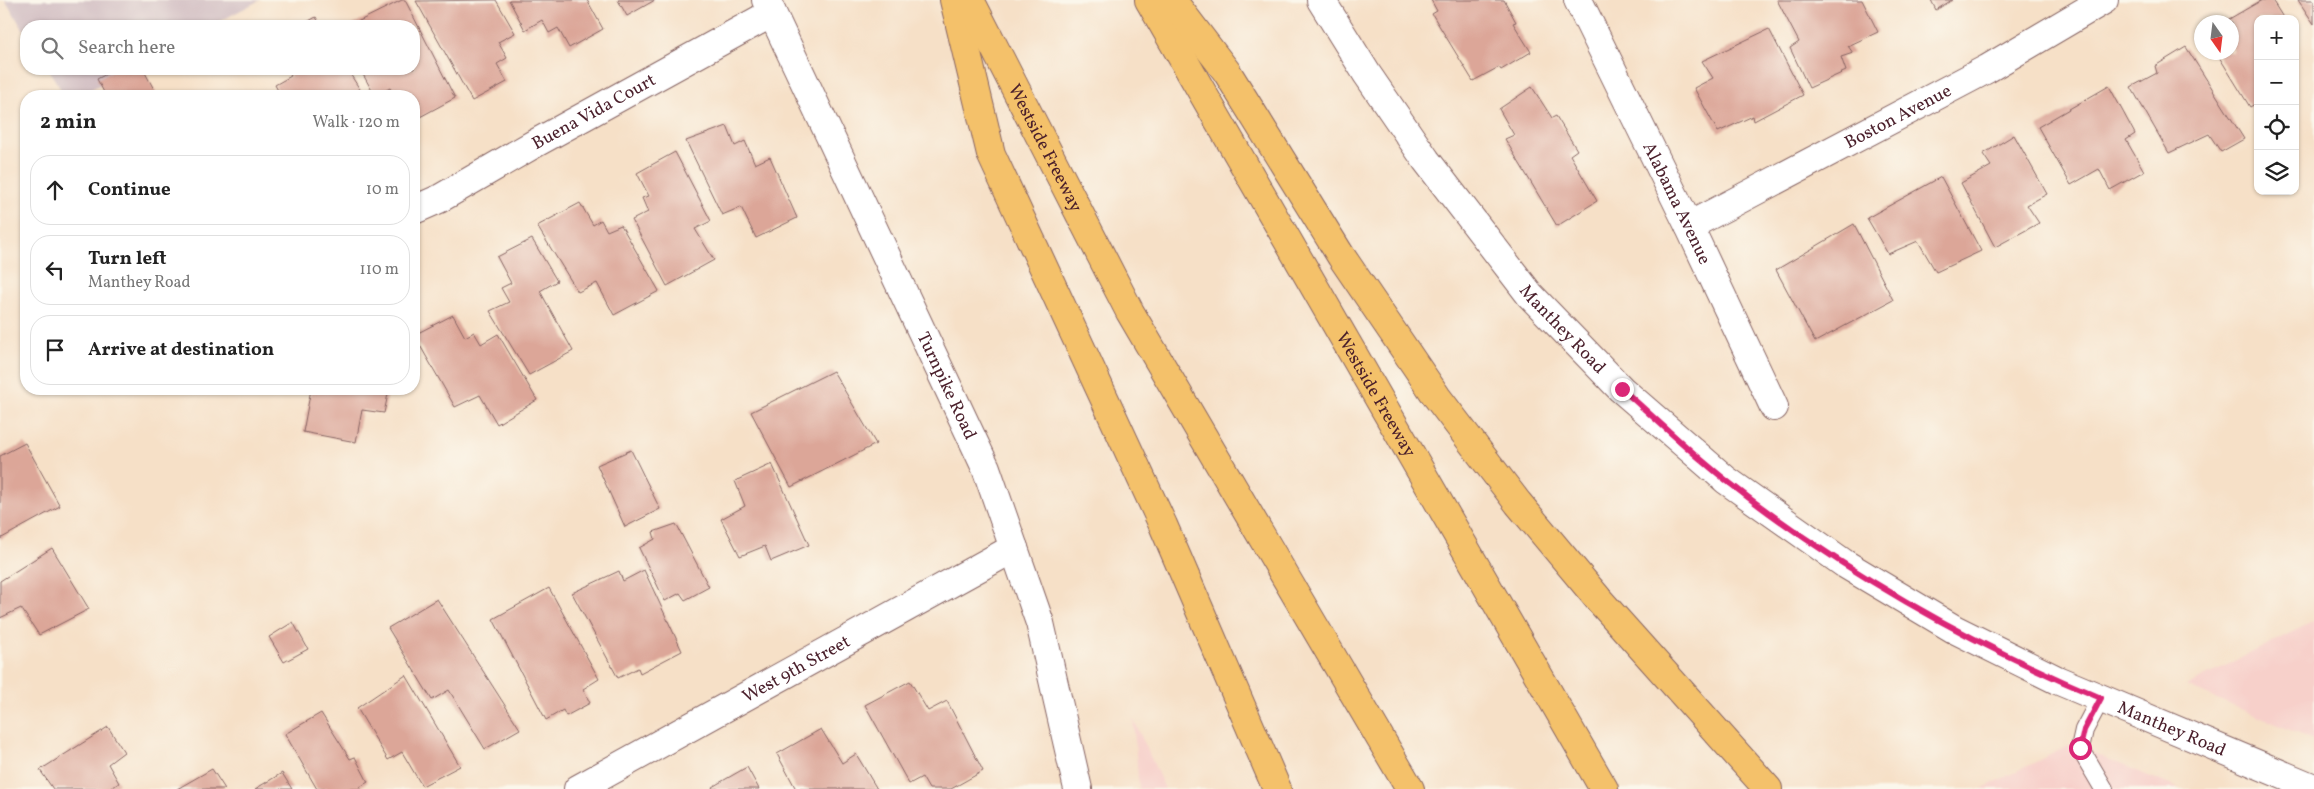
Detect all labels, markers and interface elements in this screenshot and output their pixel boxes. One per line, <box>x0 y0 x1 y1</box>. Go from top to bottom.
north arrow <box>2194 15 2239 60</box>
map controls <box>2254 15 2299 195</box>
button: + <box>2254 15 2299 60</box>
search box <box>20 20 420 75</box>
icon: search <box>38 34 66 62</box>
text: Search here <box>78 35 175 61</box>
button: − <box>2254 60 2299 105</box>
street label: Buena Vida Court <box>528 68 661 157</box>
street label: Boston Avenue <box>1841 79 1956 156</box>
street label: Westside Freeway <box>1001 80 1088 217</box>
button: locate <box>2254 105 2299 150</box>
text: 2 min <box>40 108 97 137</box>
text: Walk · 120 m <box>312 112 400 134</box>
street label: Alabama Avenue <box>1636 138 1716 269</box>
button: layers <box>2254 150 2299 195</box>
icon: ahead <box>41 176 69 204</box>
text: Continue <box>88 177 171 203</box>
text: 10 m <box>366 179 399 201</box>
text: Turn left <box>88 246 167 272</box>
icon: left <box>41 256 69 284</box>
text: 110 m <box>360 259 399 281</box>
text: Manthey Road <box>88 272 191 294</box>
street label: Manthey Road <box>1512 280 1611 380</box>
street label: Turnpike Road <box>910 328 982 444</box>
street label: Westside Freeway <box>1329 328 1421 462</box>
icon: arrive <box>41 336 69 364</box>
text: Arrive at destination <box>88 337 274 363</box>
route end <box>1611 378 1634 401</box>
street label: West 9th Street <box>738 630 855 710</box>
street label: Manthey Road <box>2114 696 2230 764</box>
route start <box>2069 737 2092 760</box>

